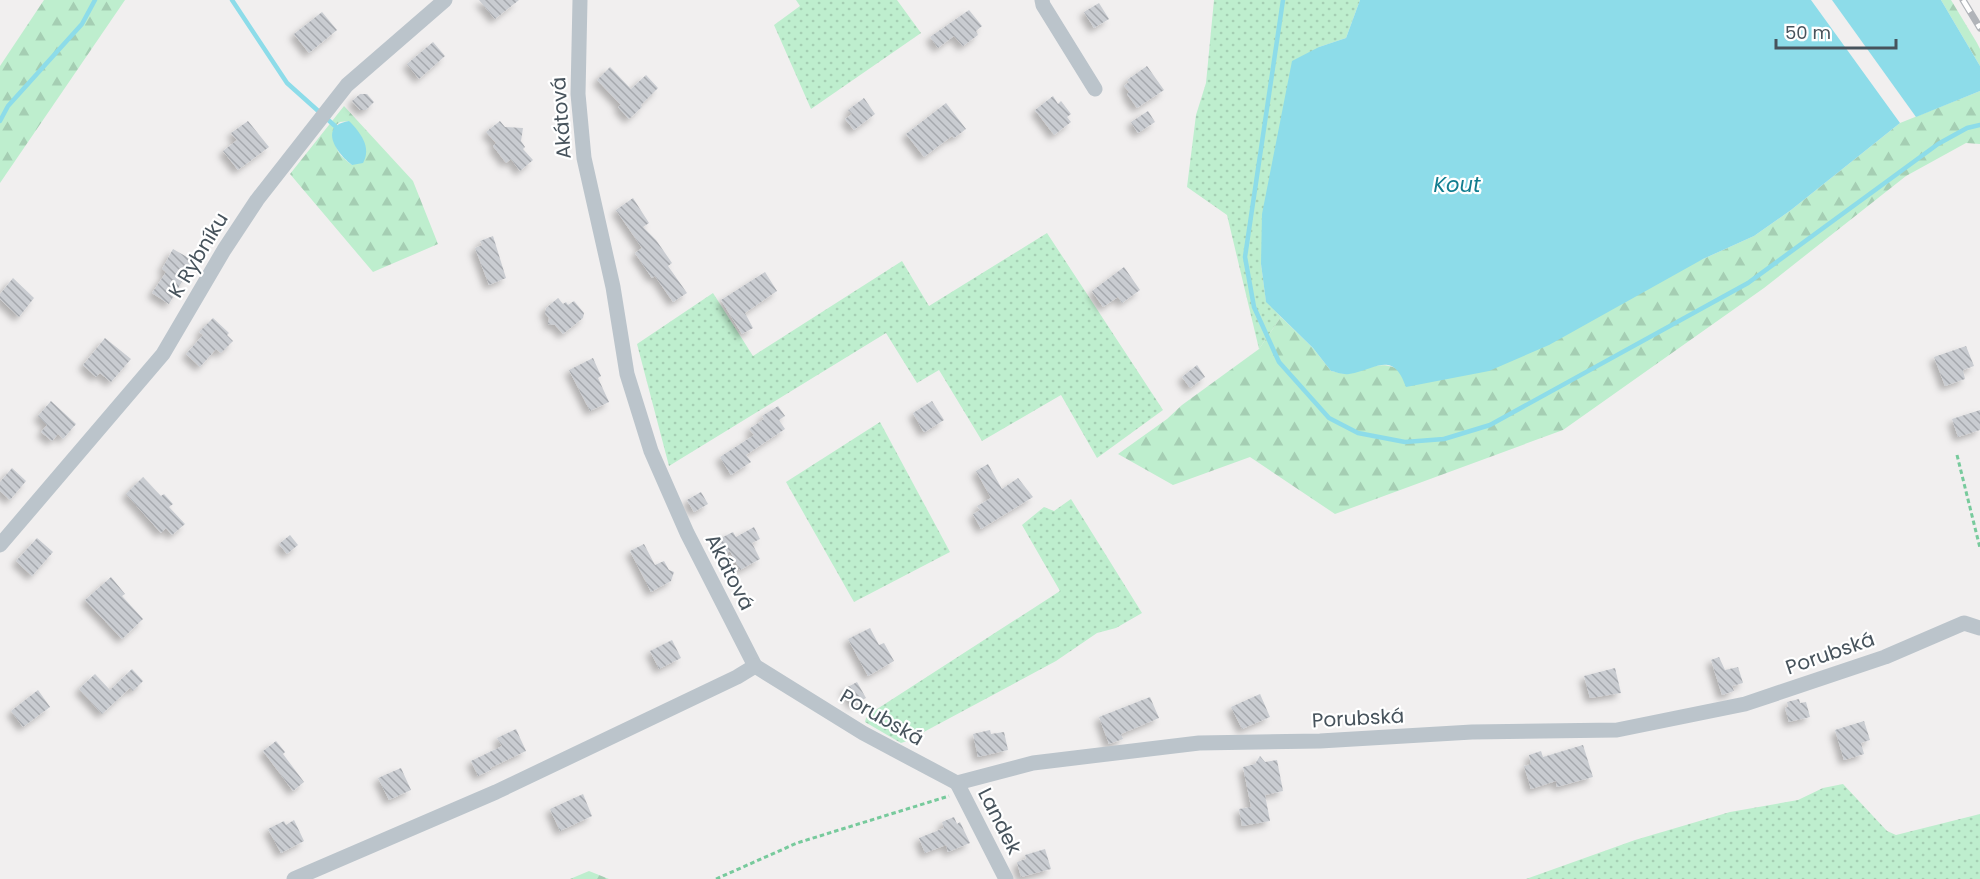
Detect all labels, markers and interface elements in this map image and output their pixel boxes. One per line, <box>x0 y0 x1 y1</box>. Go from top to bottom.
scale bar <box>1776 12 1896 50</box>
text: 50 m <box>1785 20 1831 45</box>
street label: Akátová <box>544 76 578 160</box>
water label: Kout <box>1433 170 1481 199</box>
street label: K Rybníku <box>162 207 234 303</box>
street label: Akátová <box>699 529 761 615</box>
street label: Porubská <box>1782 625 1878 681</box>
street label: Porubská <box>835 682 929 752</box>
street label: Porubská <box>1311 702 1405 734</box>
street label: Landek <box>971 783 1029 860</box>

